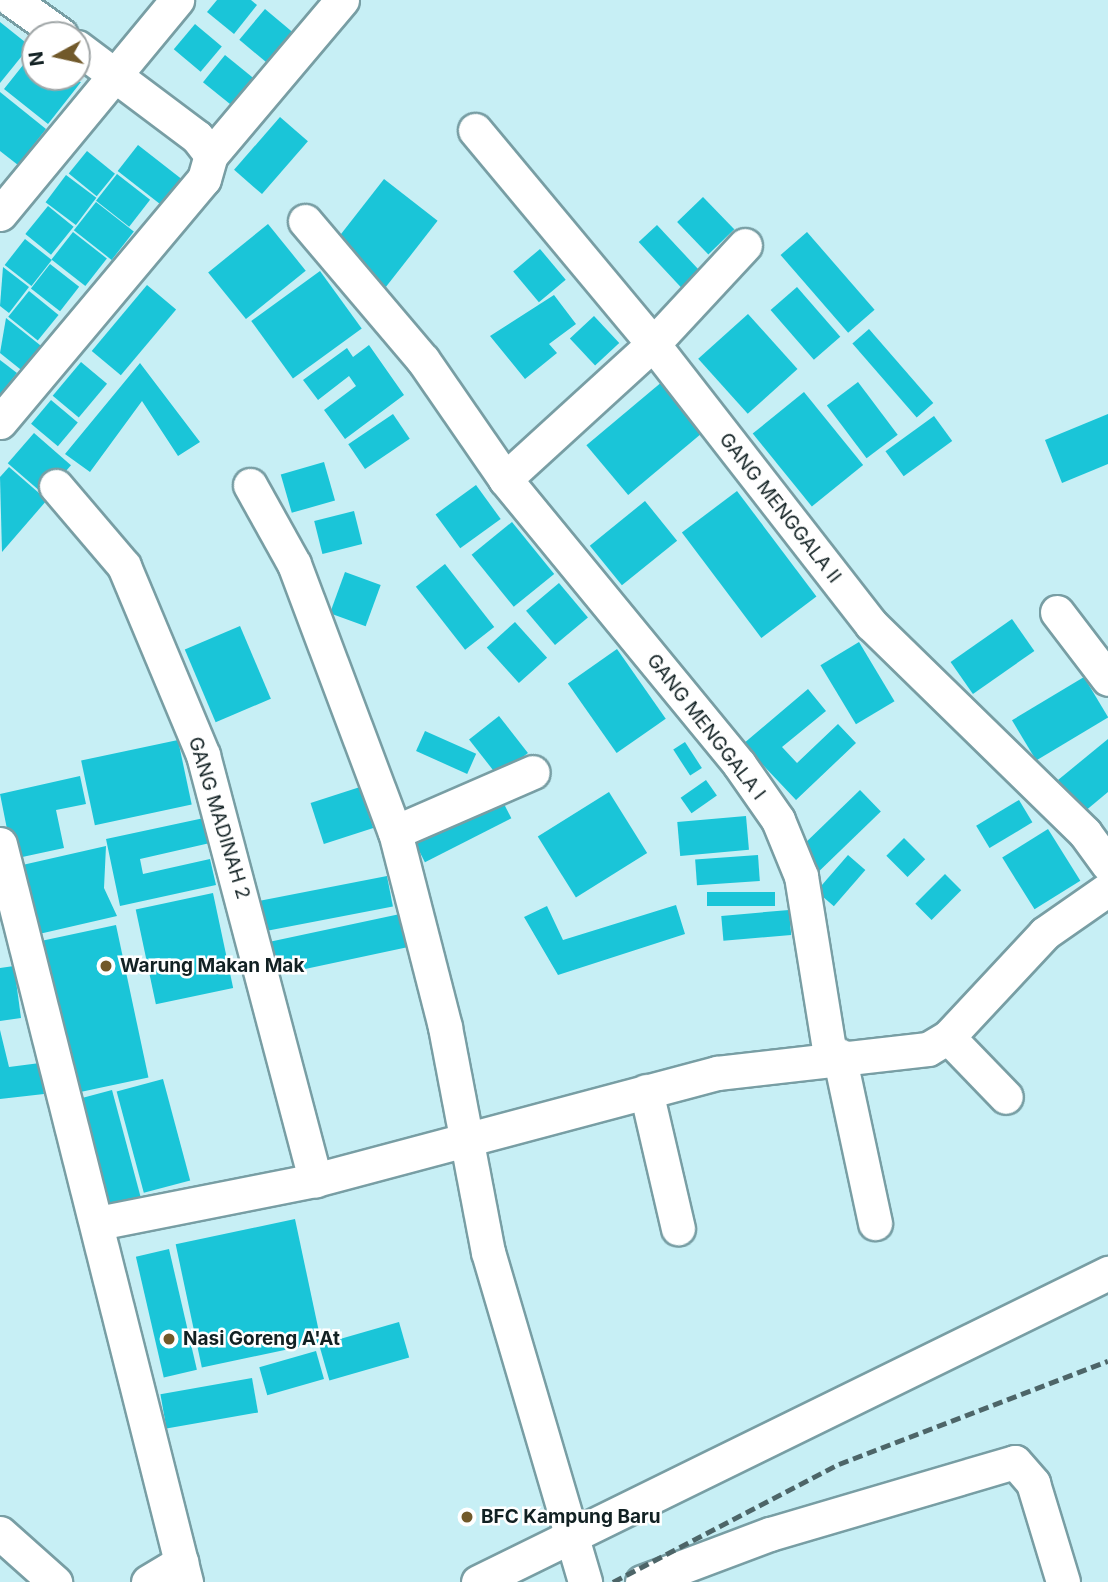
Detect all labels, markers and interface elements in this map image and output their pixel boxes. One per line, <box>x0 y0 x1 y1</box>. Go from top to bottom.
north arrow <box>21 21 91 91</box>
text: N <box>24 50 49 67</box>
street label: GANG MENGGALA II <box>714 428 846 588</box>
street label: GANG MENGGALA I <box>642 649 770 805</box>
street label: GANG MADINAH 2 <box>184 734 254 902</box>
place label: Warung Makan Mak <box>120 955 304 977</box>
marker: Warung Makan Mak <box>98 958 114 974</box>
place label: Nasi Goreng A'At <box>183 1328 340 1350</box>
marker: Nasi Goreng A'At <box>161 1331 177 1347</box>
place label: BFC Kampung Baru <box>481 1506 661 1528</box>
marker: BFC Kampung Baru <box>459 1509 475 1525</box>

